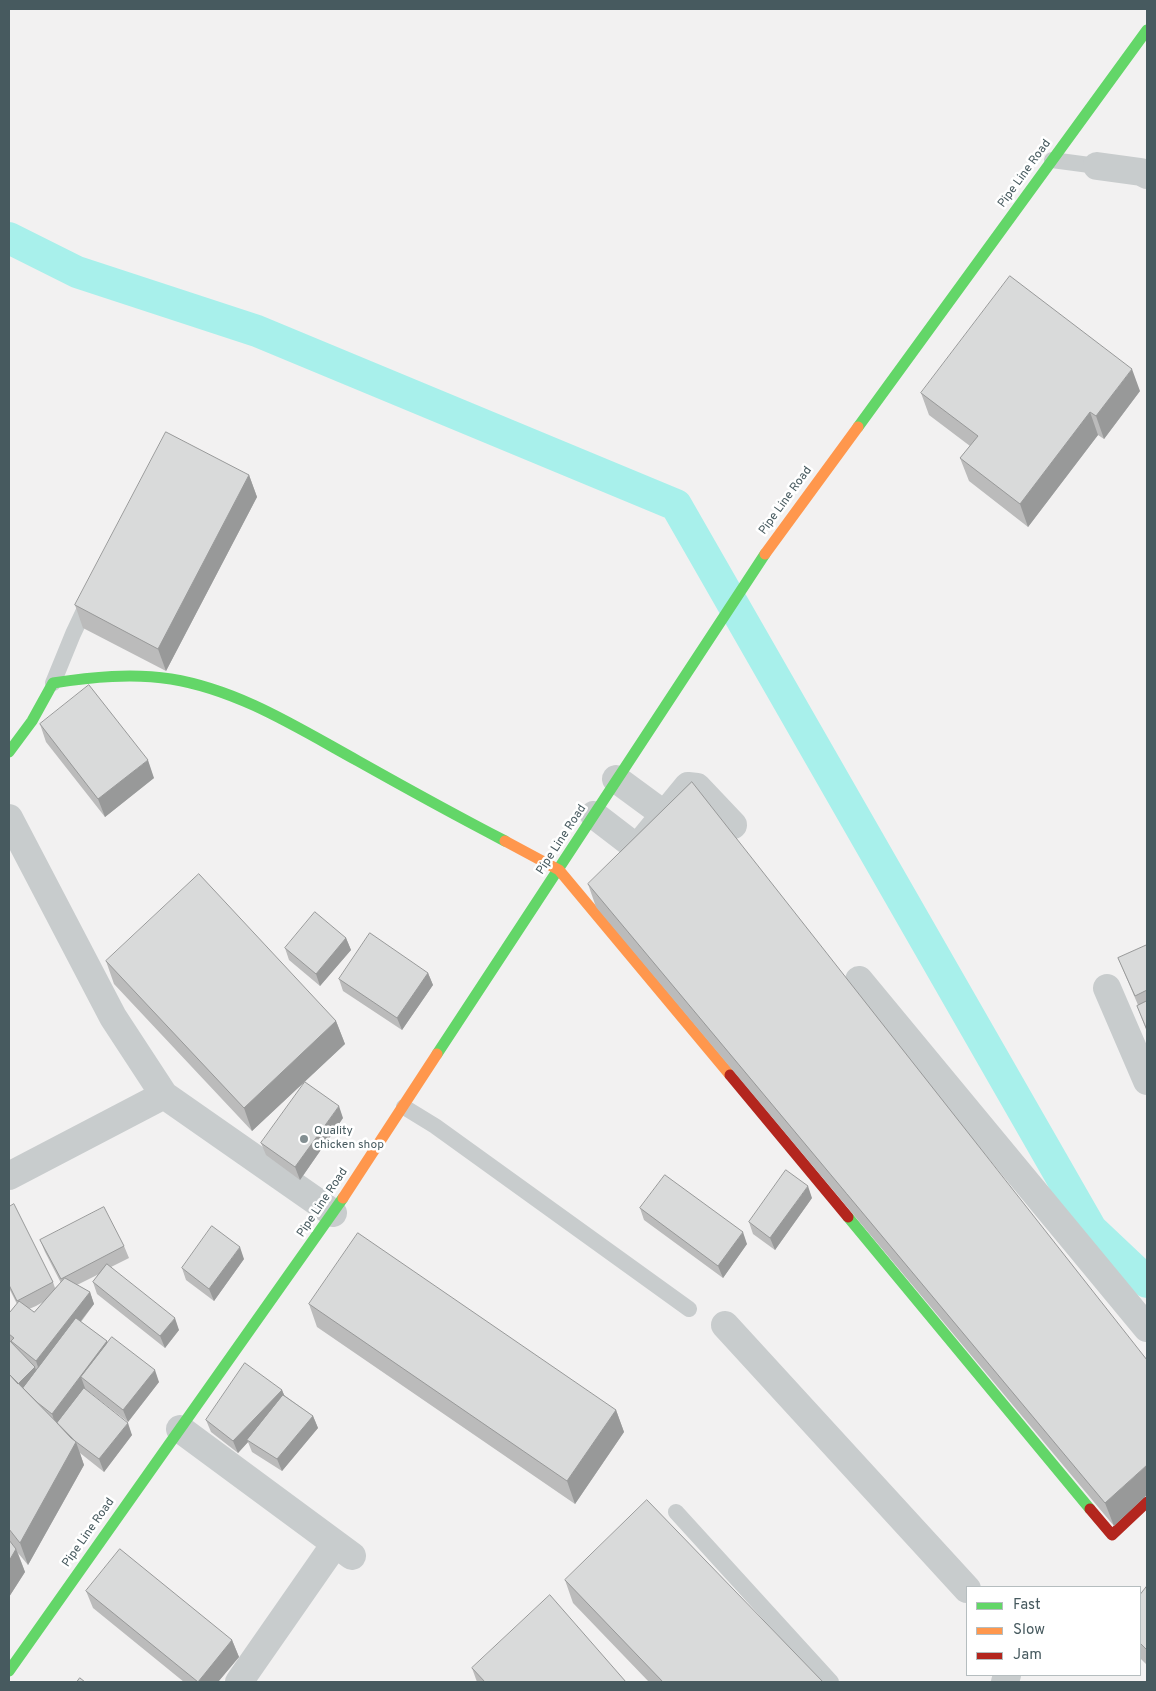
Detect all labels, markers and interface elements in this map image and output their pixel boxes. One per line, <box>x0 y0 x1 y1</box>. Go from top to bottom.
street label: Pipe Line Road <box>995 137 1055 211</box>
street label: Pipe Line Road <box>756 464 816 538</box>
street label: Pipe Line Road <box>534 802 590 878</box>
place label: Quality chicken shop <box>314 1125 384 1153</box>
marker: Quality chicken shop <box>298 1133 310 1145</box>
street label: Pipe Line Road <box>294 1166 352 1240</box>
street label: Pipe Line Road <box>60 1496 118 1570</box>
legend <box>966 1586 1141 1676</box>
text: Fast <box>1013 1596 1041 1615</box>
text: Slow <box>1013 1621 1045 1640</box>
text: Jam <box>1013 1646 1042 1665</box>

